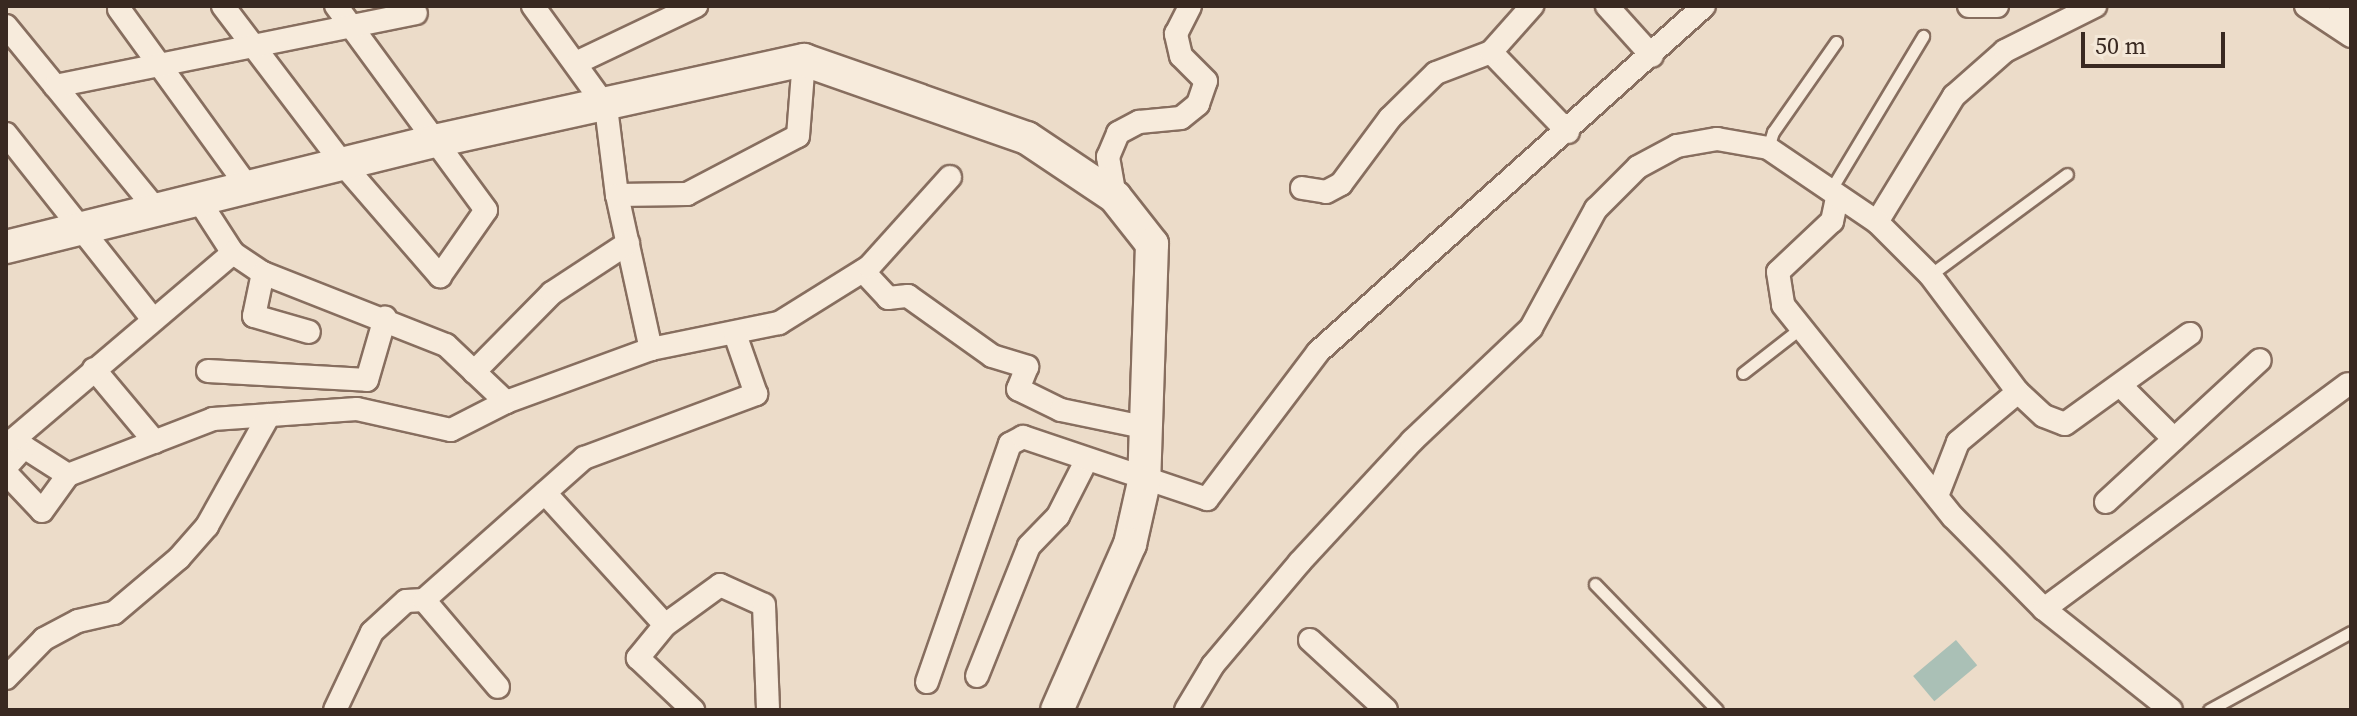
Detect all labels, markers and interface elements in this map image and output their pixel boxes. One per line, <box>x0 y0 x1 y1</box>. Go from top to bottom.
scale bar <box>2085 16 2229 66</box>
text: 50 m <box>2095 29 2146 62</box>

